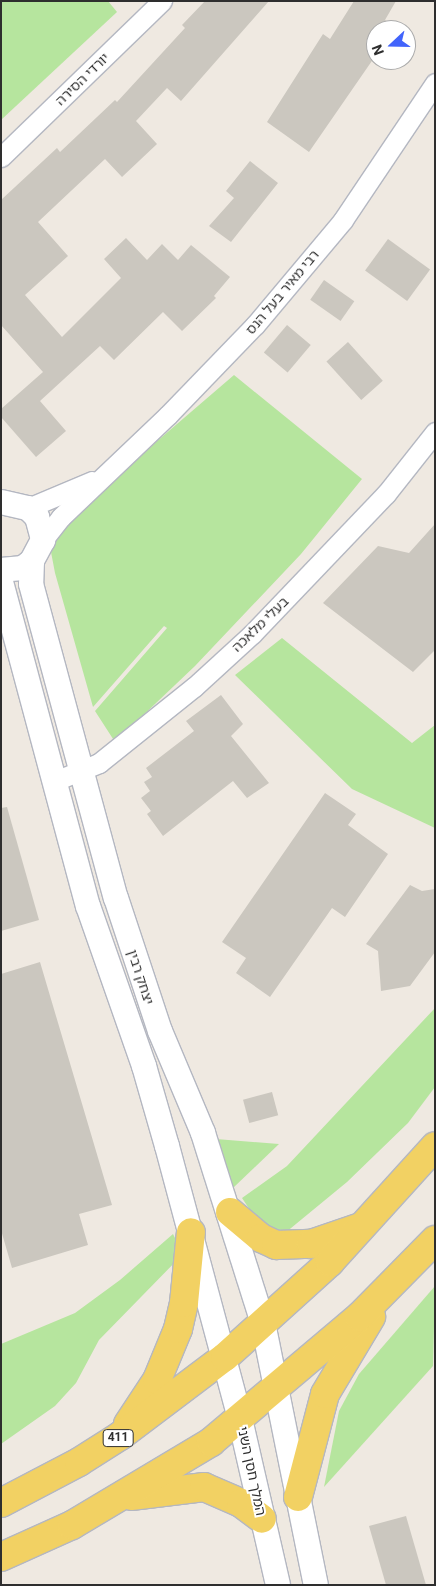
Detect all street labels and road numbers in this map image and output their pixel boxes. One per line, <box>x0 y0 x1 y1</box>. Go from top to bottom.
street label: יורדי הסירה <box>52 49 112 109</box>
street label: רבי מאיר בעל הנס <box>242 246 322 338</box>
street label: בעלי מלאכה <box>228 593 292 655</box>
street label: יצחק רבין <box>124 947 158 1007</box>
street label: המלך חסן השני <box>234 1425 270 1517</box>
road number: 411 <box>102 1429 134 1448</box>

